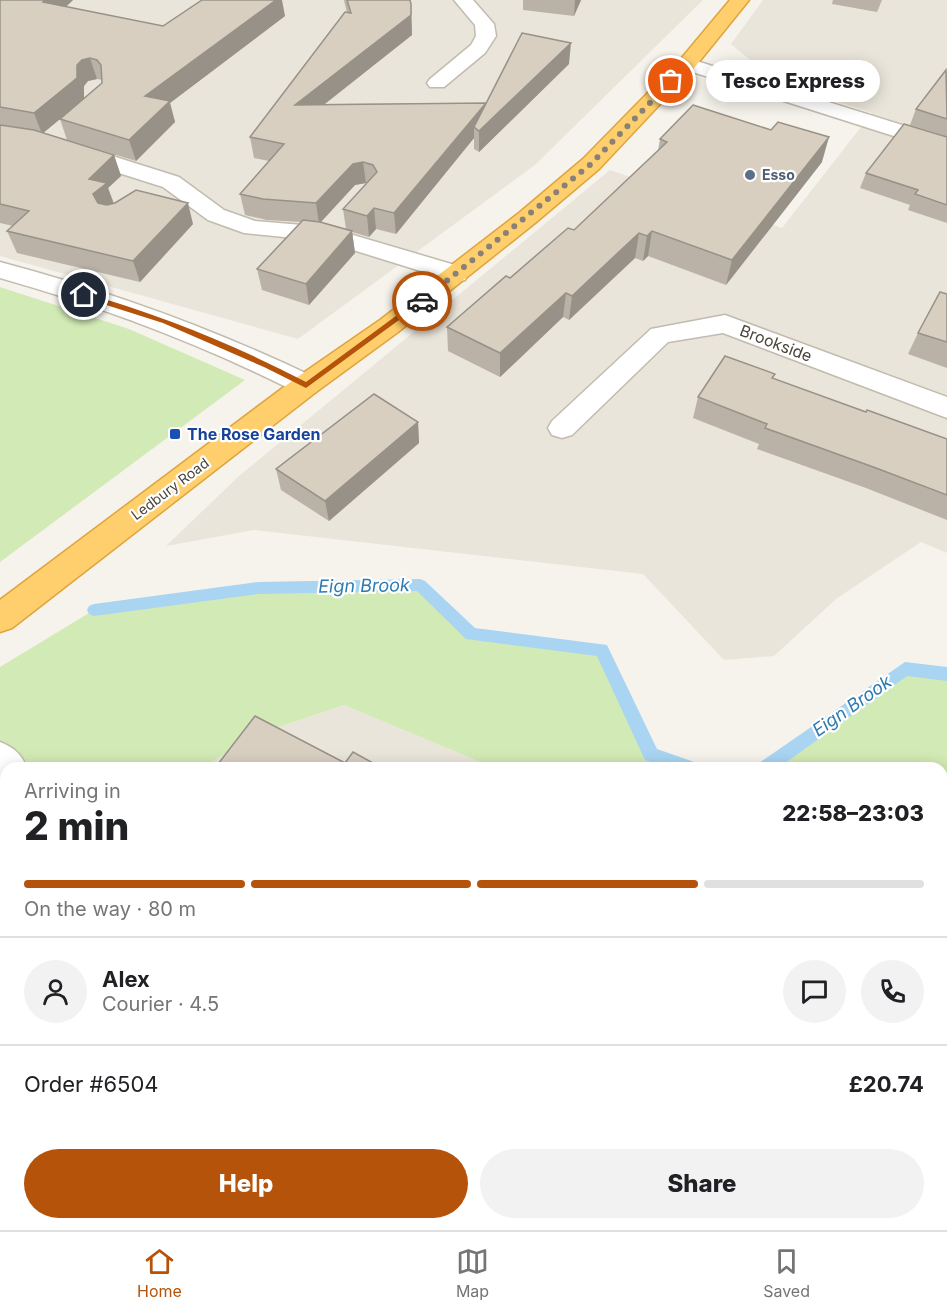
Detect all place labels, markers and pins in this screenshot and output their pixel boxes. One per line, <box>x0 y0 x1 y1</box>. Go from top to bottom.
pin <box>645 55 696 106</box>
callout: Tesco Express <box>707 60 881 102</box>
place label: Esso <box>762 166 795 183</box>
marker: Esso <box>743 168 757 182</box>
pin <box>58 269 109 320</box>
place label: The Rose Garden <box>187 424 320 444</box>
marker: The Rose Garden <box>168 427 182 441</box>

